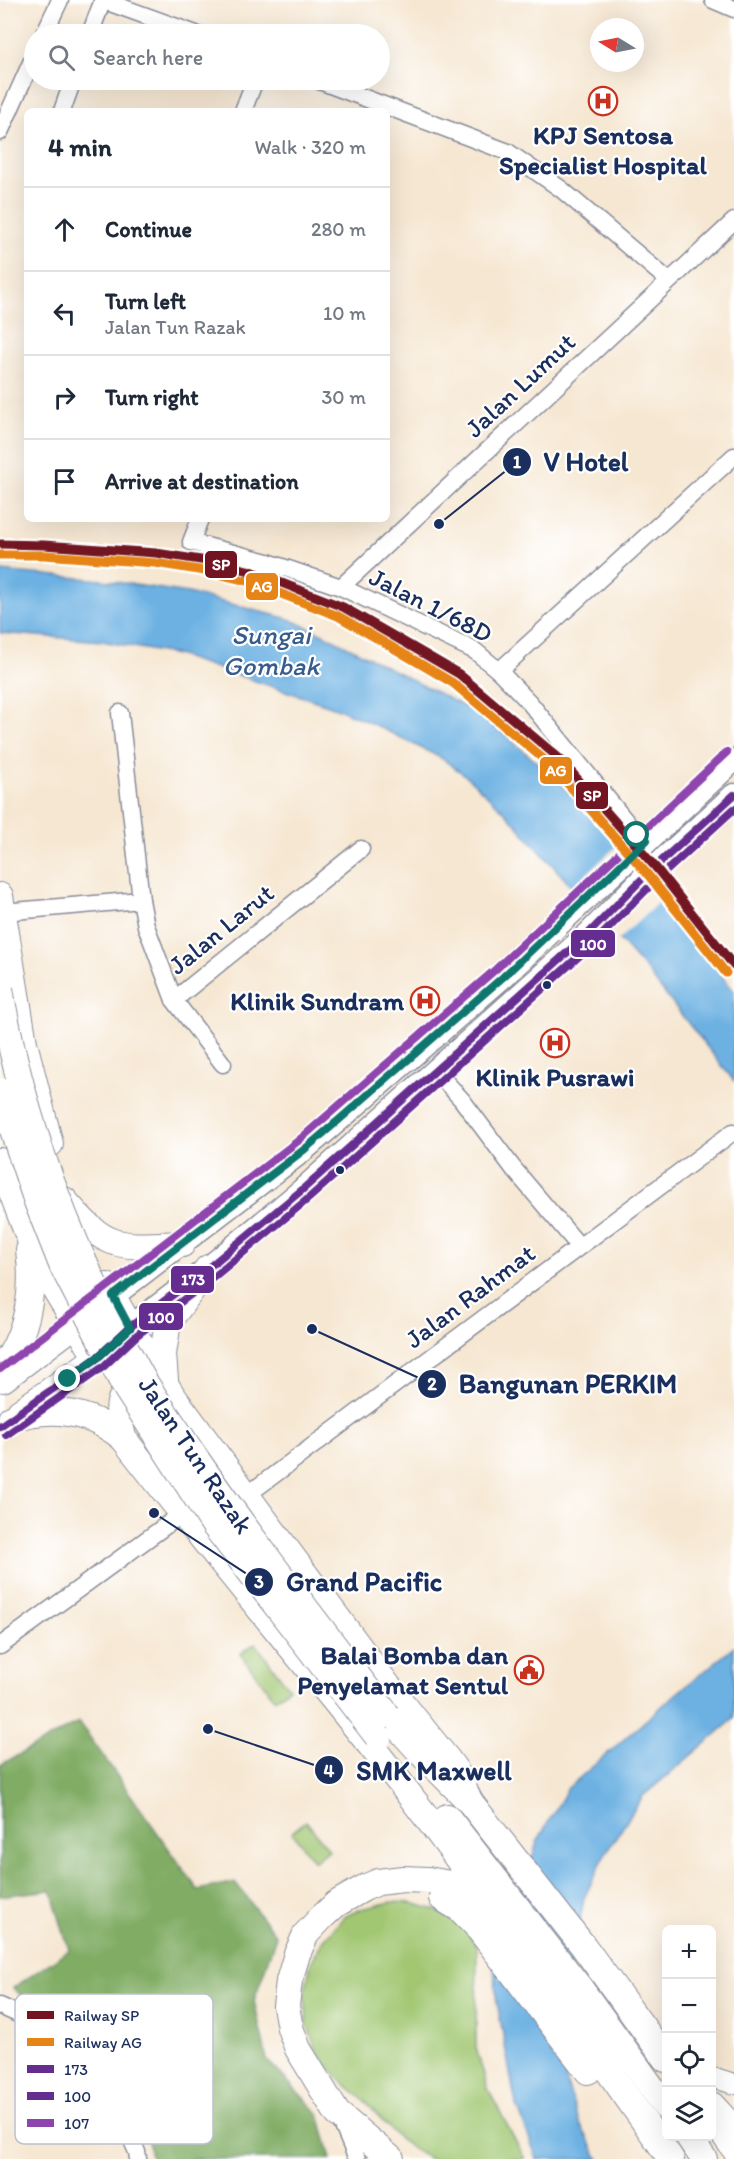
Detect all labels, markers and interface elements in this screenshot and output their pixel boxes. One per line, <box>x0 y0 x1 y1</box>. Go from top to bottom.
north arrow <box>590 18 644 72</box>
search box <box>24 24 390 90</box>
icon: search <box>45 41 78 74</box>
text: Search here <box>93 44 203 71</box>
hospital icon: KPJ Sentosa Specialist Hospital <box>587 85 619 117</box>
place label: KPJ Sentosa Specialist Hospital <box>499 119 708 181</box>
text: 4 min <box>48 131 112 163</box>
text: Walk · 320 m <box>254 135 366 159</box>
icon: ahead <box>48 213 81 246</box>
text: Continue <box>105 216 192 243</box>
text: 280 m <box>311 217 366 241</box>
text: Turn left <box>105 288 186 315</box>
icon: left <box>48 297 81 330</box>
text: 10 m <box>323 301 366 325</box>
text: Jalan Tun Razak <box>105 315 246 339</box>
street label: Jalan Lumut <box>458 326 582 444</box>
icon: right <box>48 381 81 414</box>
text: Turn right <box>105 384 199 411</box>
text: 30 m <box>321 385 366 409</box>
callout: V Hotel <box>502 439 641 484</box>
text: V Hotel <box>544 445 629 478</box>
text: 1 <box>513 451 522 473</box>
icon: arrive <box>48 465 81 498</box>
text: Arrive at destination <box>105 468 299 495</box>
line badge: SP <box>204 550 238 579</box>
text: SP <box>212 555 231 574</box>
street label: Jalan 1/68D <box>364 560 498 650</box>
line badge: AG <box>245 572 279 601</box>
text: AG <box>250 577 273 596</box>
water label: Sungai Gombak <box>223 618 321 682</box>
line badge: AG <box>539 756 573 785</box>
text: AG <box>544 761 567 780</box>
line badge: SP <box>575 781 609 810</box>
text: SP <box>583 786 602 805</box>
route start <box>623 821 649 847</box>
street label: Jalan Larut <box>162 877 280 981</box>
line badge: 100 <box>570 929 616 958</box>
text: 100 <box>579 935 607 954</box>
unlabelled marker <box>541 979 553 991</box>
place label: Klinik Sundram <box>230 985 404 1017</box>
hospital icon: Klinik Sundram <box>409 985 441 1017</box>
hospital icon: Klinik Pusrawi <box>539 1027 571 1059</box>
place label: Klinik Pusrawi <box>475 1061 635 1093</box>
unlabelled marker <box>334 1164 346 1176</box>
street label: Jalan Rahmat <box>399 1237 541 1355</box>
line badge: 173 <box>170 1265 215 1294</box>
text: 173 <box>181 1270 205 1289</box>
line badge: 100 <box>138 1302 184 1331</box>
text: 100 <box>147 1308 175 1327</box>
callout: Bangunan PERKIM <box>417 1361 689 1406</box>
route end <box>54 1365 80 1391</box>
text: Bangunan PERKIM <box>459 1367 677 1400</box>
street label: Jalan Tun Razak <box>132 1370 260 1540</box>
text: 2 <box>427 1373 437 1395</box>
callout: Grand Pacific <box>244 1559 454 1604</box>
text: Grand Pacific <box>286 1565 443 1598</box>
text: 3 <box>254 1571 264 1593</box>
place label: Balai Bomba dan Penyelamat Sentul <box>297 1639 509 1701</box>
public building icon: Balai Bomba dan Penyelamat Sentul <box>513 1654 545 1686</box>
callout: SMK Maxwell <box>314 1748 524 1793</box>
text: SMK Maxwell <box>356 1754 512 1787</box>
text: 4 <box>324 1760 335 1782</box>
map controls <box>662 1925 716 2141</box>
button: + <box>662 1925 716 1979</box>
button: − <box>662 1979 716 2033</box>
legend <box>15 1994 213 2144</box>
text: Railway SP <box>64 2006 139 2025</box>
text: Railway AG <box>64 2033 142 2052</box>
button: locate <box>662 2033 716 2087</box>
text: 173 <box>64 2060 88 2079</box>
text: 100 <box>64 2087 91 2106</box>
button: layers <box>662 2087 716 2141</box>
text: 107 <box>64 2114 89 2133</box>

